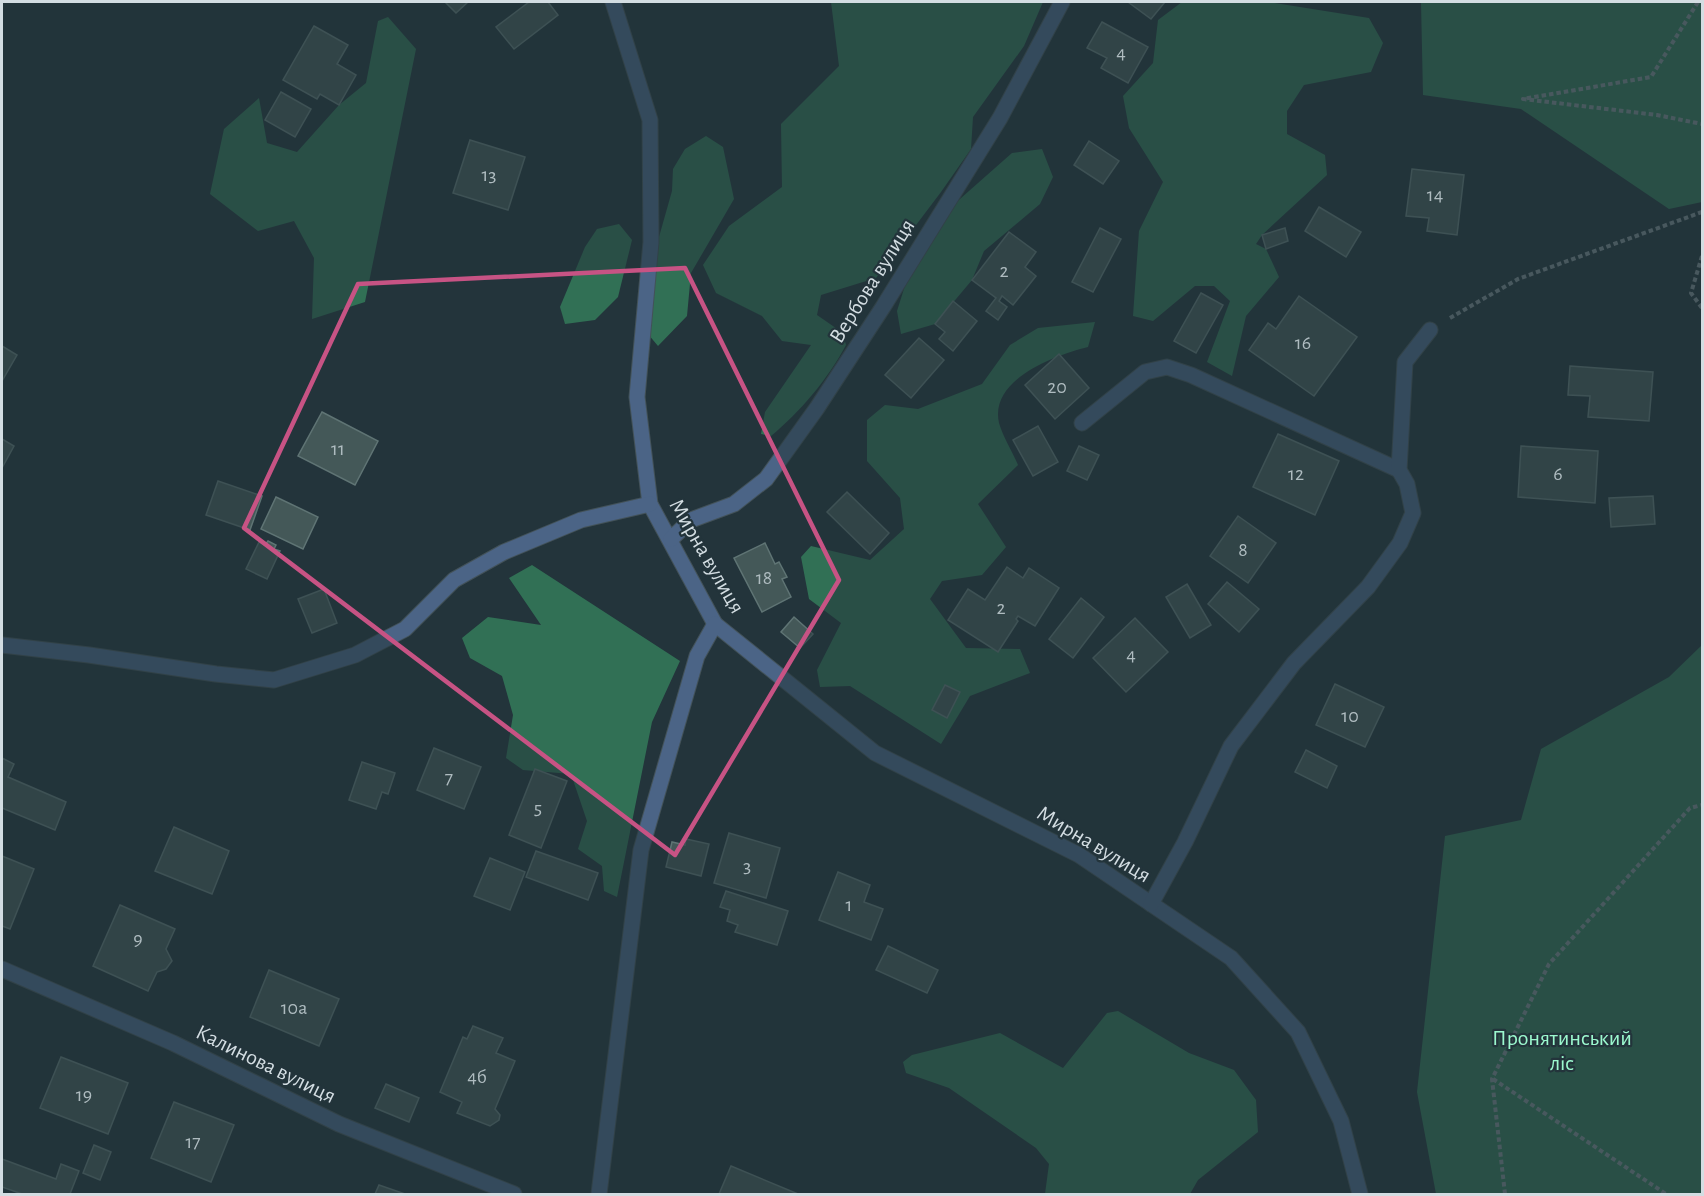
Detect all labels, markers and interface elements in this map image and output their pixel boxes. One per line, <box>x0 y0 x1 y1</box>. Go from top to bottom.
house number: 4 <box>1116 43 1126 63</box>
house number: 13 <box>481 165 497 185</box>
house number: 14 <box>1427 185 1443 205</box>
street label: Вербова вулиця <box>825 215 919 347</box>
house number: 2 <box>999 261 1009 281</box>
house number: 16 <box>1295 333 1311 353</box>
house number: 20 <box>1047 377 1067 397</box>
house number: 11 <box>331 439 345 459</box>
house number: 12 <box>1288 464 1304 484</box>
house number: 6 <box>1553 464 1563 484</box>
street label: Мирна вулиця <box>665 495 749 617</box>
house number: 8 <box>1238 540 1248 560</box>
house number: 18 <box>756 568 772 588</box>
house number: 2 <box>996 598 1006 618</box>
house number: 4 <box>1126 645 1136 665</box>
house number: 10 <box>1341 706 1359 726</box>
house number: 7 <box>445 768 453 788</box>
house number: 5 <box>534 798 542 818</box>
street label: Мирна вулиця <box>1033 801 1155 887</box>
house number: 3 <box>743 856 751 876</box>
house number: 1 <box>846 895 852 915</box>
house number: 9 <box>133 929 143 949</box>
house number: 10а <box>281 998 307 1018</box>
street label: Калинова вулиця <box>193 1021 339 1107</box>
park label: Пронятинський ліс <box>1492 1027 1632 1074</box>
house number: 4б <box>467 1067 487 1087</box>
house number: 19 <box>76 1085 92 1105</box>
house number: 17 <box>185 1132 201 1152</box>

